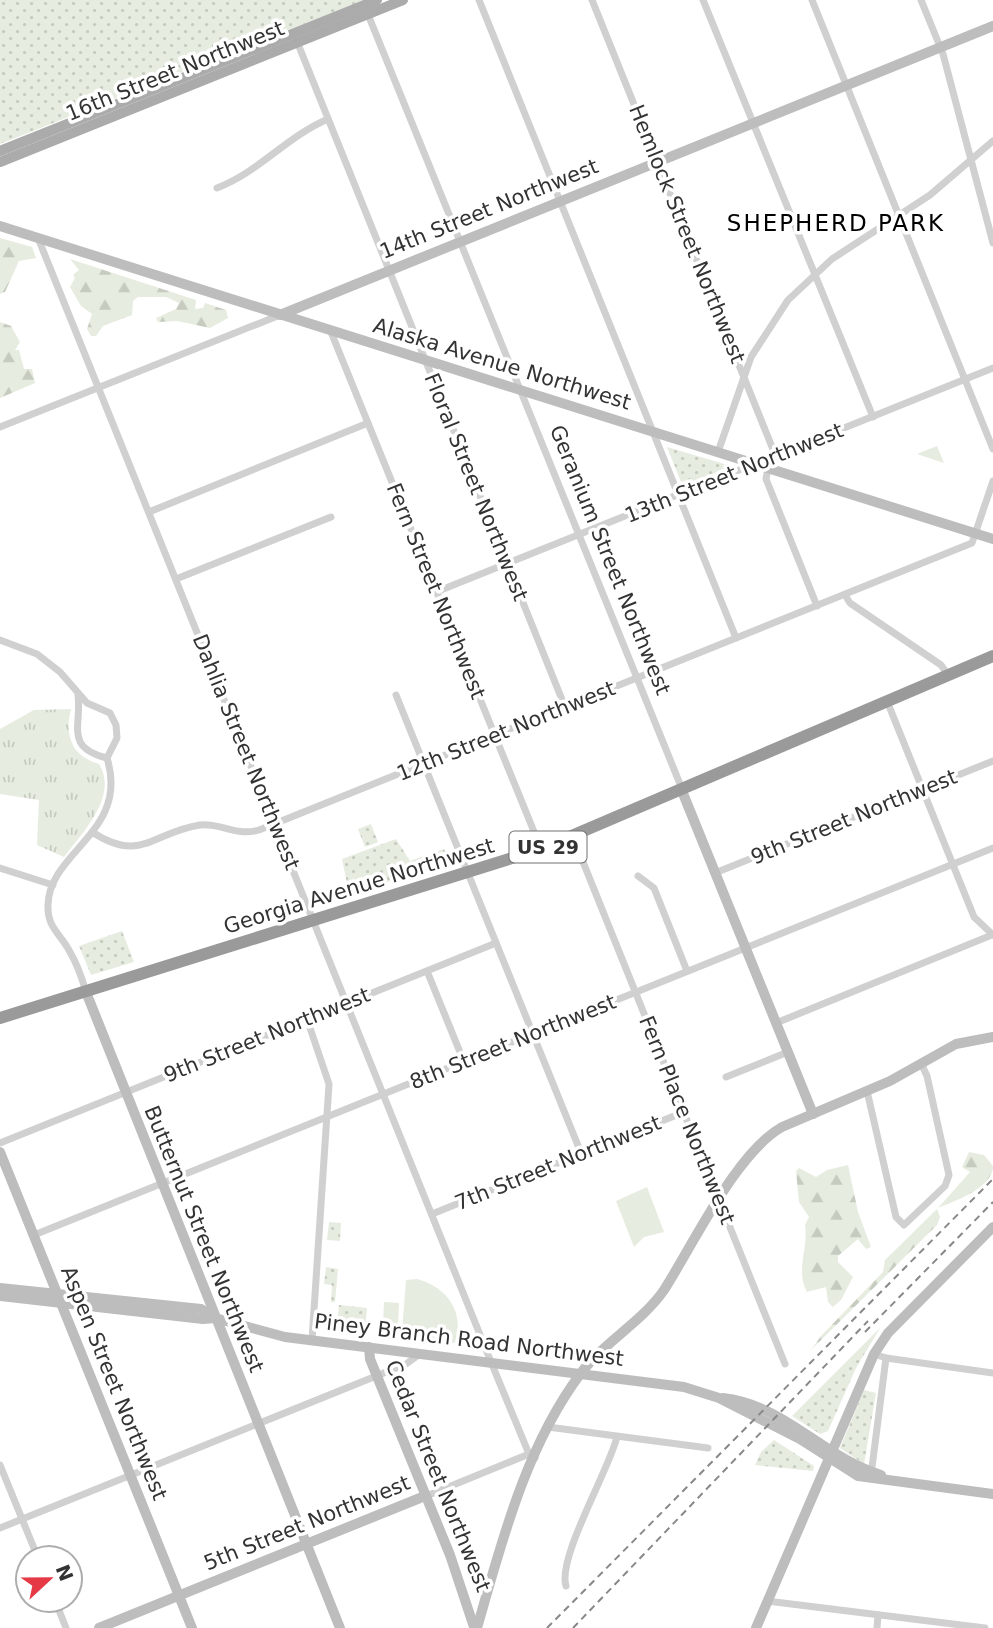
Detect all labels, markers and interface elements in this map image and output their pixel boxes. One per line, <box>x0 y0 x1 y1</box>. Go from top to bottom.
street label: 16th Street Northwest <box>62 16 288 126</box>
street label: Hemlock Street Northwest <box>624 101 750 367</box>
street label: 14th Street Northwest <box>376 154 602 264</box>
district label: SHEPHERD PARK <box>727 210 945 236</box>
street label: Alaska Avenue Northwest <box>370 313 634 415</box>
street label: Floral Street Northwest <box>419 370 533 604</box>
street label: 13th Street Northwest <box>621 418 847 528</box>
street label: Geranium Street Northwest <box>545 422 675 698</box>
street label: Fern Street Northwest <box>382 480 490 702</box>
street label: Dahlia Street Northwest <box>188 631 304 873</box>
street label: 12th Street Northwest <box>393 676 619 786</box>
street label: 9th Street Northwest <box>747 765 961 869</box>
road number: US 29 <box>510 832 586 862</box>
street label: Georgia Avenue Northwest <box>221 833 497 939</box>
street label: 9th Street Northwest <box>160 983 374 1087</box>
street label: 8th Street Northwest <box>406 990 620 1094</box>
street label: Fern Place Northwest <box>634 1012 740 1228</box>
street label: Butternut Street Northwest <box>139 1102 269 1376</box>
street label: 7th Street Northwest <box>451 1111 665 1215</box>
street label: Aspen Street Northwest <box>56 1263 172 1503</box>
street label: Piney Branch Road Northwest <box>313 1309 625 1371</box>
street label: Cedar Street Northwest <box>380 1357 496 1595</box>
street label: 5th Street Northwest <box>200 1471 414 1575</box>
north arrow <box>14 1544 84 1614</box>
text: N <box>52 1561 78 1584</box>

